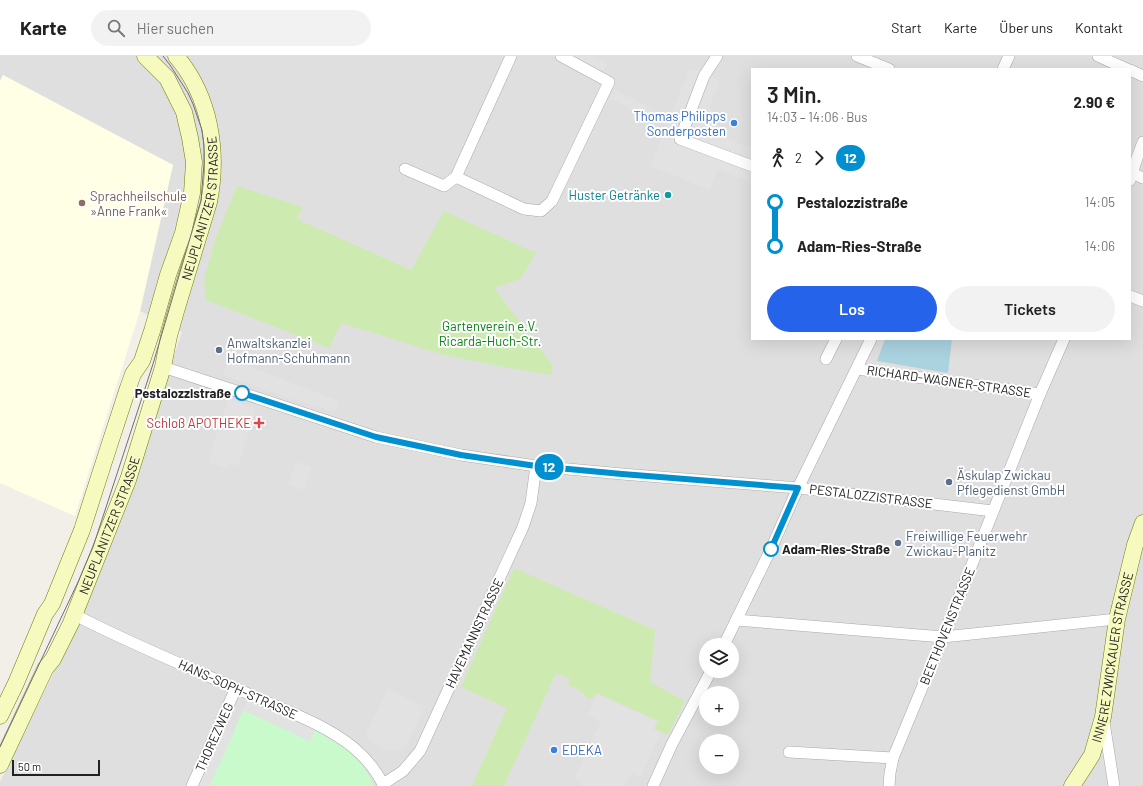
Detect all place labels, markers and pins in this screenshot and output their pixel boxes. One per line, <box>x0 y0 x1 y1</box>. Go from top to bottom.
place label: Thomas Philipps Sonderposten <box>633 108 726 139</box>
marker: Thomas Philipps Sonderposten <box>729 118 739 128</box>
place label: Huster Getränke <box>568 187 660 203</box>
place label: Sprachheilschule »Anne Frank« <box>90 188 187 219</box>
marker: Huster Getränke <box>663 190 673 200</box>
marker: Sprachheilschule »Anne Frank« <box>77 198 87 208</box>
place label: Anwaltskanzlei Hofmann-Schuhmann <box>227 335 350 366</box>
marker: Anwaltskanzlei Hofmann-Schuhmann <box>214 345 224 355</box>
place label: Pestalozzistraße <box>135 385 231 401</box>
marker: Pestalozzistraße <box>234 385 250 401</box>
place label: Schloß APOTHEKE <box>147 415 251 431</box>
marker: Schloß APOTHEKE <box>254 418 264 428</box>
place label: Äskulap Zwickau Pflegedienst GmbH <box>957 467 1065 498</box>
marker: Äskulap Zwickau Pflegedienst GmbH <box>944 477 954 487</box>
place label: Freiwillige Feuerwehr Zwickau-Planitz <box>906 528 1027 559</box>
marker: Freiwillige Feuerwehr Zwickau-Planitz <box>893 538 903 548</box>
marker: Adam-Ries-Straße <box>763 541 779 557</box>
place label: Adam-Ries-Straße <box>782 541 890 557</box>
place label: EDEKA <box>562 742 602 758</box>
marker: EDEKA <box>549 745 559 755</box>

